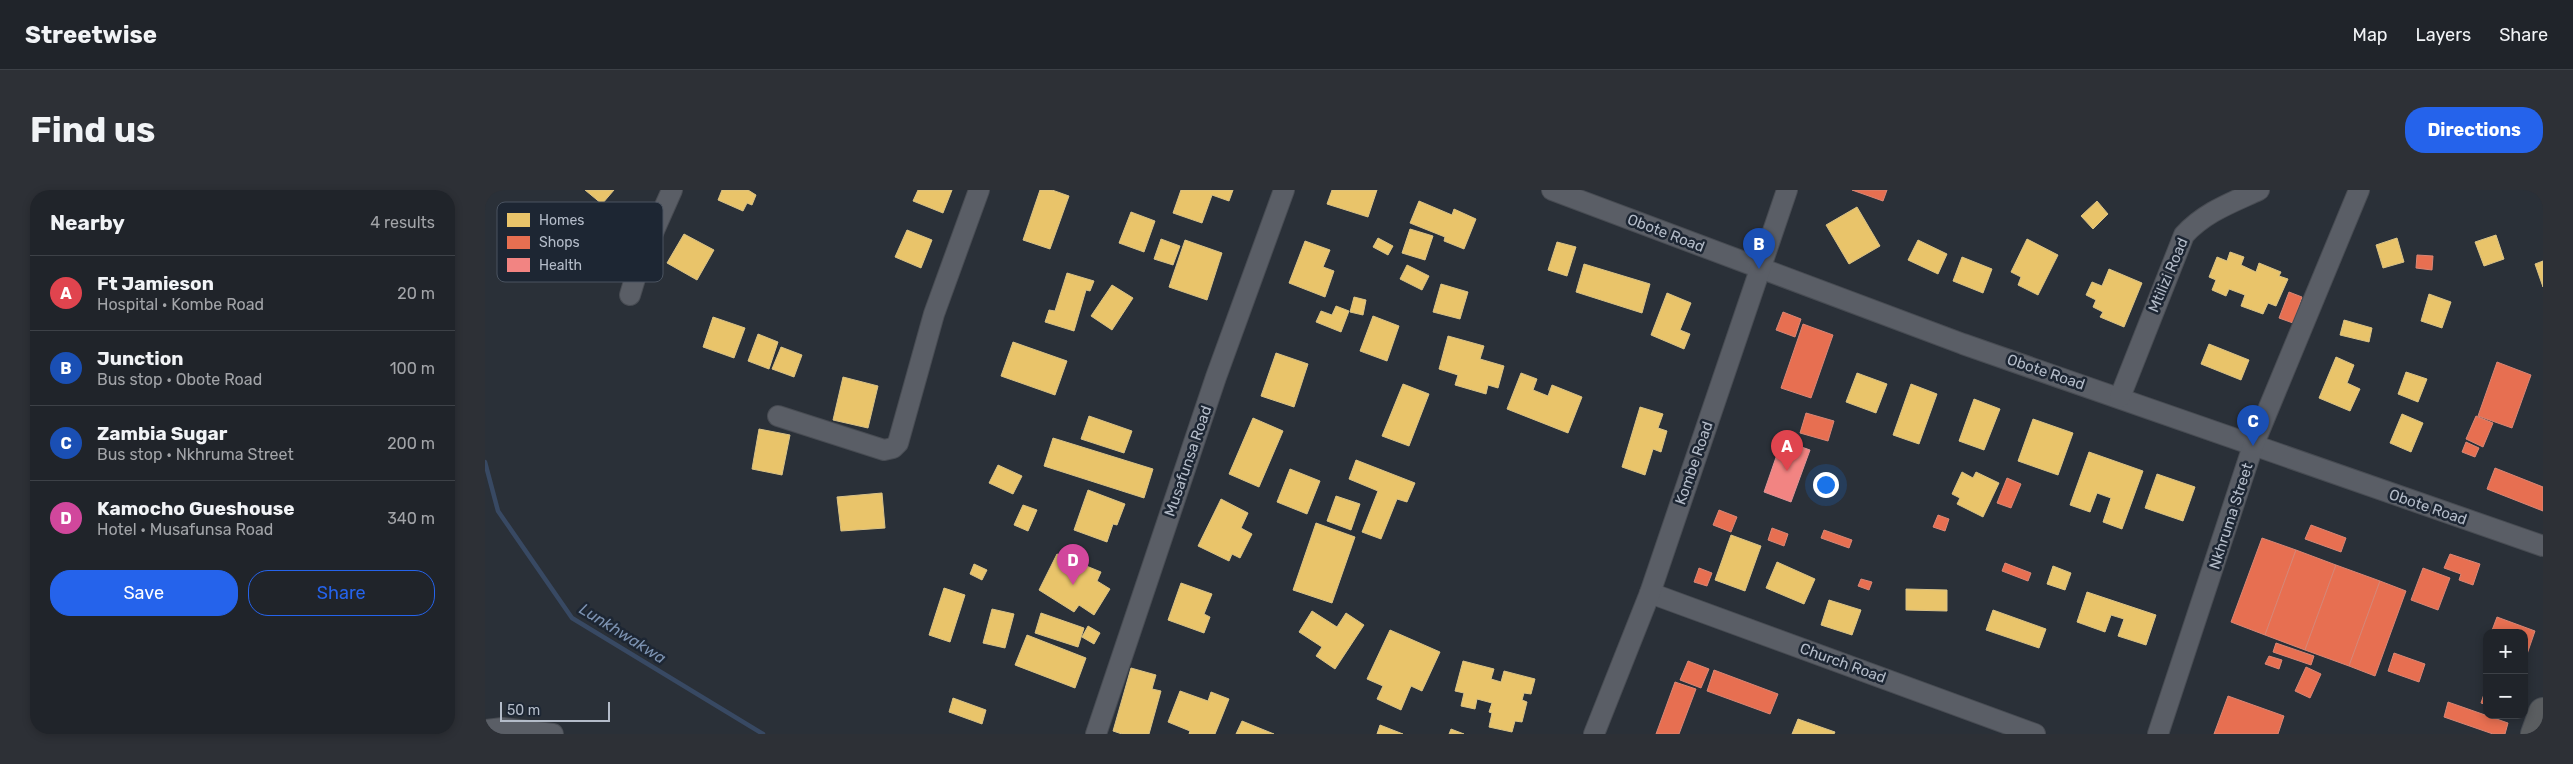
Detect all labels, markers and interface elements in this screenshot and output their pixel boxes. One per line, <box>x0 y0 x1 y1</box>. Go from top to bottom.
text: Streetwise <box>25 21 157 49</box>
text: Map <box>2353 24 2388 46</box>
text: Layers <box>2416 24 2471 46</box>
text: Share <box>2499 24 2548 46</box>
button: Directions <box>2405 107 2543 153</box>
text: Find us <box>30 109 155 151</box>
legend <box>497 202 663 282</box>
text: Nearby <box>50 210 125 235</box>
street label: Obote Road <box>1625 210 1707 256</box>
text: Homes <box>539 212 584 229</box>
text: 4 results <box>370 213 435 232</box>
pin: B <box>1743 228 1775 269</box>
text: Shops <box>539 234 580 251</box>
street label: Mtilizi Road <box>2144 235 2192 315</box>
text: Health <box>539 257 582 274</box>
text: Ft Jamieson <box>97 272 214 295</box>
text: A <box>60 284 72 303</box>
text: 20 m <box>397 284 435 303</box>
text: Hospital · Kombe Road <box>97 295 264 314</box>
text: Junction <box>97 347 183 370</box>
street label: Obote Road <box>2005 350 2087 394</box>
text: B <box>60 359 72 378</box>
text: 100 m <box>390 359 435 378</box>
text: Bus stop · Obote Road <box>97 370 262 389</box>
street label: Musafunsa Road <box>1161 403 1215 519</box>
pin: C <box>2237 405 2269 446</box>
street label: Kombe Road <box>1671 419 1717 507</box>
text: Zambia Sugar <box>97 422 227 445</box>
pin: A <box>1771 430 1803 471</box>
text: C <box>60 434 72 453</box>
text: 200 m <box>387 434 435 453</box>
text: Bus stop · Nkhruma Street <box>97 445 294 464</box>
street label: Nkhruma Street <box>2205 460 2257 571</box>
your location <box>1813 472 1839 498</box>
street label: Obote Road <box>2387 485 2469 529</box>
text: Kamocho Gueshouse <box>97 497 295 520</box>
text: D <box>60 509 72 528</box>
text: 340 m <box>387 509 435 528</box>
text: Hotel · Musafunsa Road <box>97 520 273 539</box>
pin: D <box>1057 544 1089 585</box>
button: Save <box>50 570 238 616</box>
button: Share <box>248 570 435 616</box>
water label: Lunkhwakwa <box>576 599 670 668</box>
map controls <box>2483 629 2528 719</box>
button: + <box>2483 629 2528 674</box>
street label: Church Road <box>1797 639 1889 687</box>
button: − <box>2483 674 2528 719</box>
scale bar <box>500 699 610 722</box>
text: 50 m <box>507 702 540 719</box>

